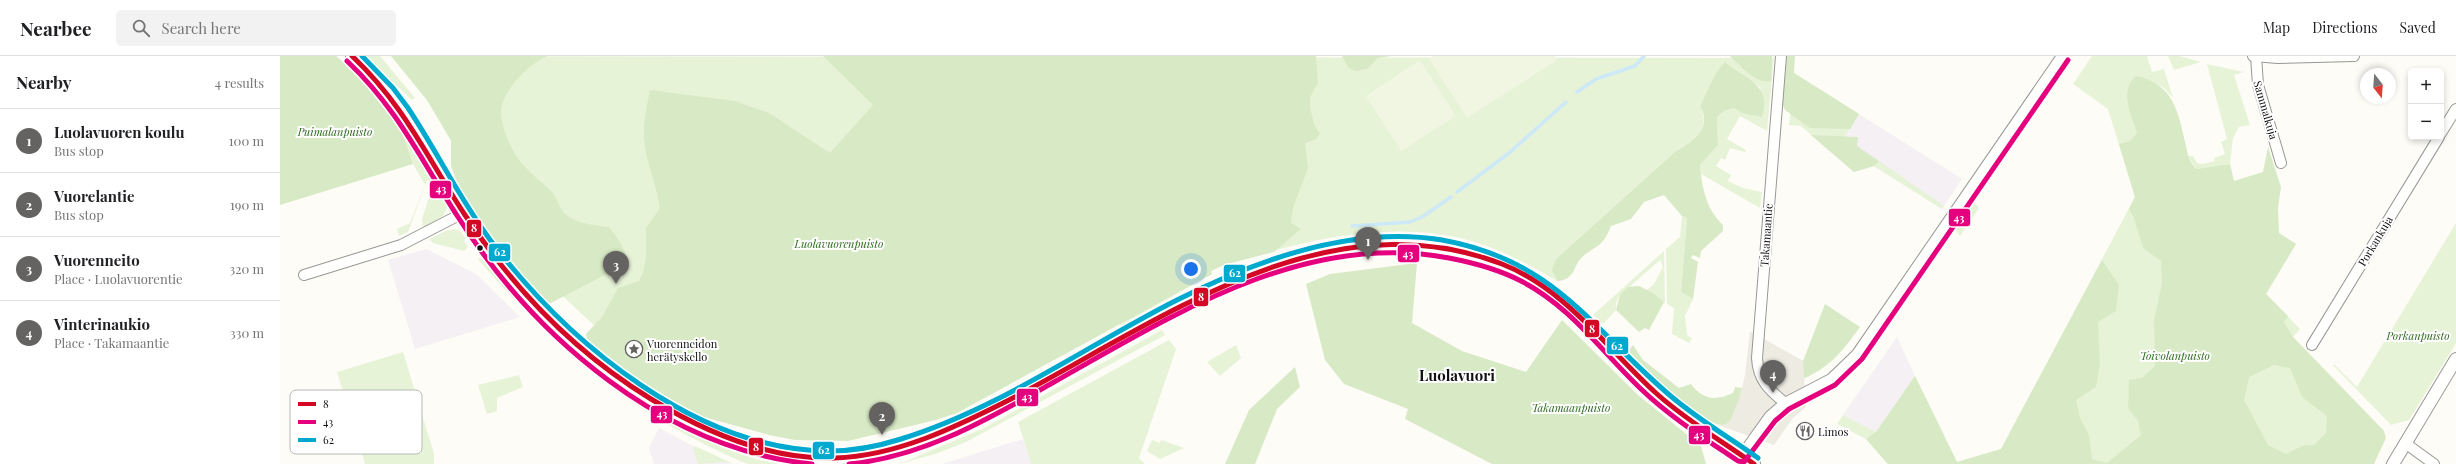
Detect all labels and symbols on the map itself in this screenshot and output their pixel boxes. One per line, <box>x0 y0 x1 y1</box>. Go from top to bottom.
north arrow <box>2360 68 2396 104</box>
street label: Sammalkuja <box>2250 79 2282 142</box>
park label: Puimalanpuisto <box>297 124 372 139</box>
line badge: 43 <box>429 180 452 199</box>
text: 43 <box>436 181 447 196</box>
street label: Takamaantie <box>1756 202 1776 267</box>
line badge: 43 <box>1948 208 1971 227</box>
text: 43 <box>1954 210 1965 225</box>
street label: Porkankuja <box>2354 213 2396 269</box>
line badge: 8 <box>466 219 482 238</box>
text: 8 <box>471 220 477 235</box>
pin: 1 <box>1355 227 1381 260</box>
park label: Luolavuorenpuisto <box>794 236 883 251</box>
unlabelled marker <box>475 243 485 253</box>
line badge: 62 <box>488 243 511 262</box>
text: 62 <box>494 244 506 259</box>
line badge: 43 <box>1397 244 1420 263</box>
text: 43 <box>1403 246 1414 261</box>
pin: 3 <box>603 251 629 284</box>
your location <box>1181 259 1201 279</box>
line badge: 62 <box>1223 264 1246 283</box>
text: 62 <box>1229 265 1241 280</box>
line badge: 8 <box>1193 287 1209 307</box>
text: 8 <box>1198 289 1204 304</box>
line badge: 8 <box>1584 319 1600 338</box>
text: 8 <box>1589 321 1595 336</box>
park label: Porkanpuisto <box>2385 328 2450 343</box>
place label: Vuorenneidon herätyskello <box>646 336 718 364</box>
line badge: 62 <box>1606 336 1629 355</box>
text: 62 <box>1611 338 1623 353</box>
place icon: Vuorenneidon herätyskello <box>624 339 644 359</box>
park label: Toivolanpuisto <box>2140 348 2210 363</box>
pin: 4 <box>1760 360 1786 393</box>
district label: Luolavuori <box>1419 365 1495 385</box>
line badge: 43 <box>1016 388 1039 407</box>
text: 43 <box>1022 389 1033 404</box>
legend <box>290 390 422 454</box>
text: 8 <box>323 396 329 411</box>
park label: Takamaanpuisto <box>1532 400 1610 415</box>
pin: 2 <box>869 402 895 435</box>
line badge: 43 <box>650 405 673 424</box>
text: 43 <box>657 406 668 421</box>
text: 43 <box>323 414 333 429</box>
restaurant icon: Limos <box>1795 421 1815 441</box>
place label: Limos <box>1818 424 1848 439</box>
line badge: 43 <box>1688 425 1711 445</box>
text: 43 <box>1694 427 1705 442</box>
text: 62 <box>323 432 334 447</box>
line badge: 8 <box>748 437 764 456</box>
text: 8 <box>753 439 759 454</box>
line badge: 62 <box>812 441 835 460</box>
text: 62 <box>818 442 830 457</box>

